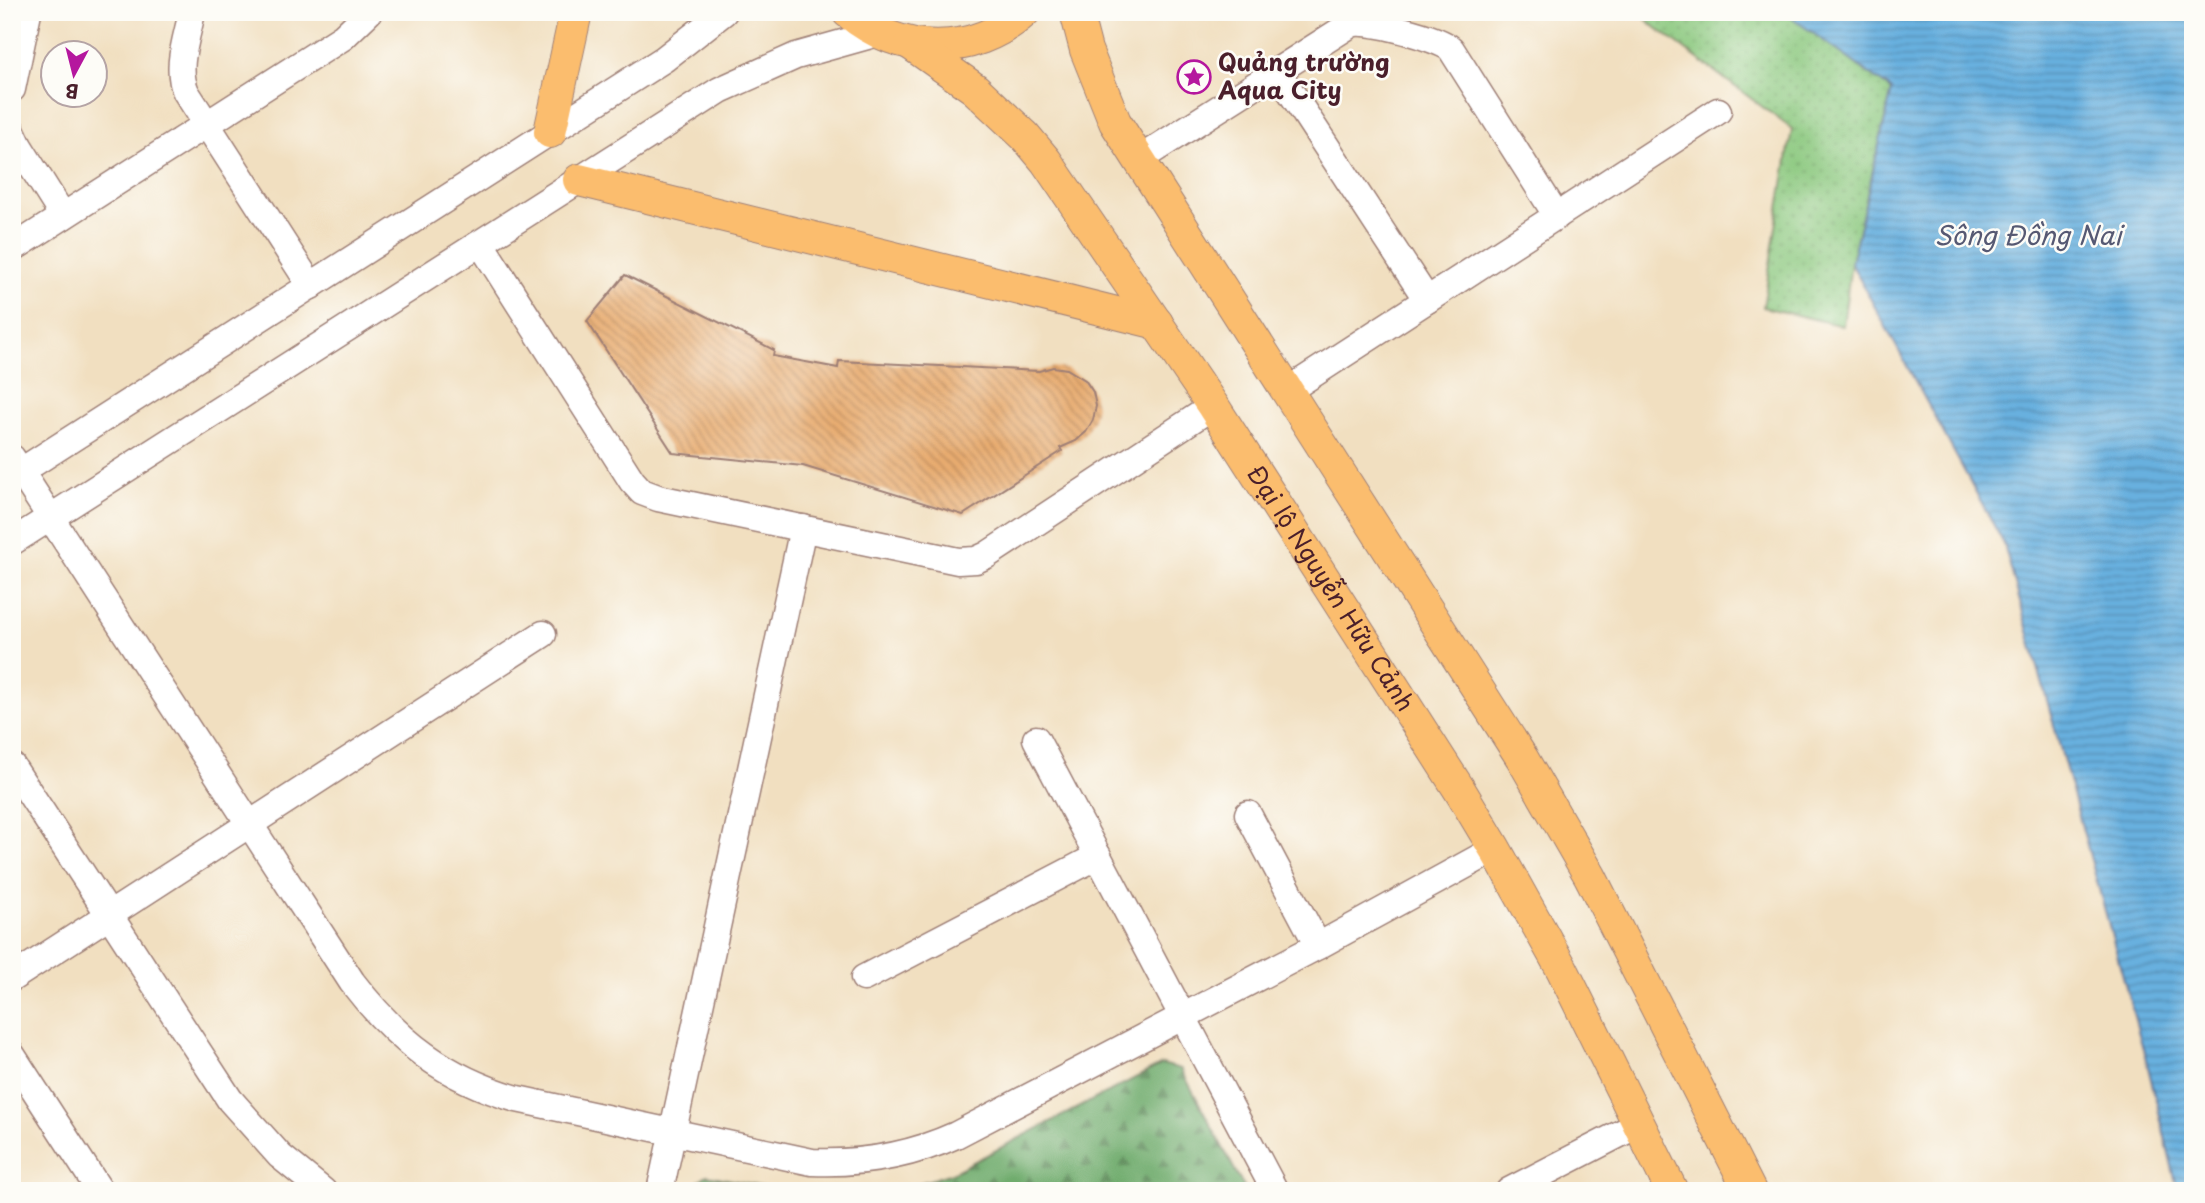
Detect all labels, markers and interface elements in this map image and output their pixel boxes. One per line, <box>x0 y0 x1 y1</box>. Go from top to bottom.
north arrow <box>38 38 108 108</box>
place label: Quảng trường Aqua City <box>1217 43 1390 107</box>
place icon: Quảng trường Aqua City <box>1175 58 1213 96</box>
text: B <box>64 77 80 107</box>
water label: Sông Đồng Nai <box>1934 215 2125 254</box>
street label: Đại lộ Nguyễn Hữu Cảnh <box>1240 457 1424 717</box>

